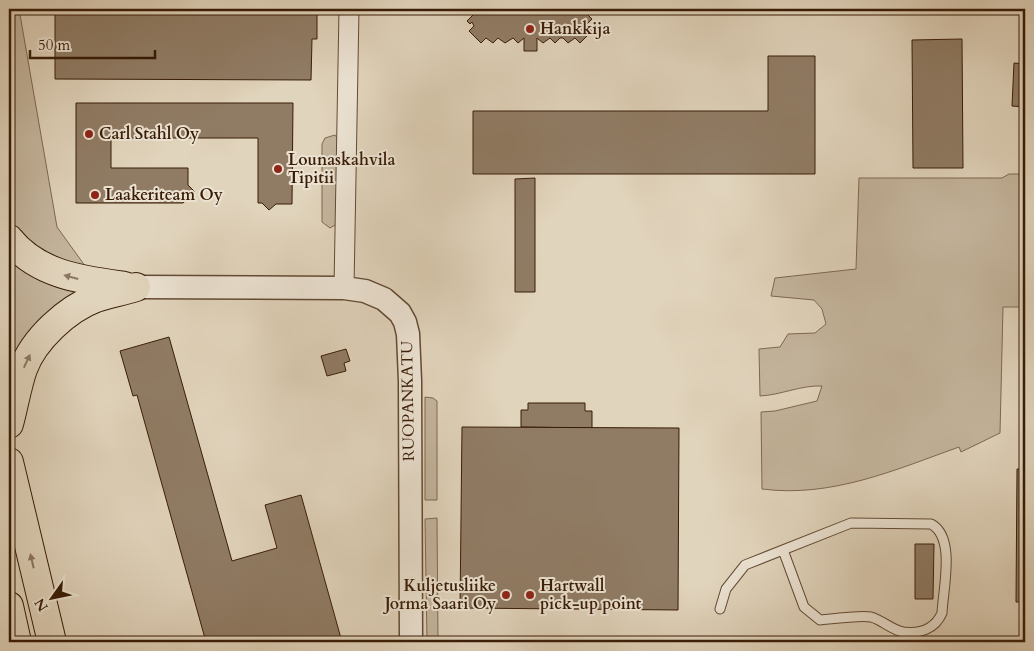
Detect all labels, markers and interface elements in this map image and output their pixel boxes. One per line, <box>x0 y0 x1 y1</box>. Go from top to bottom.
place label: Hankkija <box>540 18 610 40</box>
marker: Hankkija <box>524 23 536 35</box>
scale bar <box>30 28 155 60</box>
text: 50 m <box>38 35 70 55</box>
place label: Carl Stahl Oy <box>99 123 199 145</box>
marker: Carl Stahl Oy <box>83 128 95 140</box>
place label: Lounaskahvila Tipitii <box>288 149 396 189</box>
marker: Lounaskahvila Tipitii <box>272 163 284 175</box>
place label: Laakeriteam Oy <box>105 184 223 206</box>
marker: Laakeriteam Oy <box>89 189 101 201</box>
one-way arrow <box>63 272 78 280</box>
street label: RUOPANKATU <box>396 341 420 461</box>
one-way arrow <box>23 354 31 368</box>
one-way arrow <box>28 553 36 568</box>
north arrow <box>28 574 78 624</box>
place label: Kuljetusliike Jorma Saari Oy <box>383 575 496 615</box>
place label: Hartwall pick-up point <box>540 575 642 615</box>
marker: Kuljetusliike Jorma Saari Oy <box>500 589 512 601</box>
marker: Hartwall pick-up point <box>524 589 536 601</box>
text: N <box>30 595 53 615</box>

